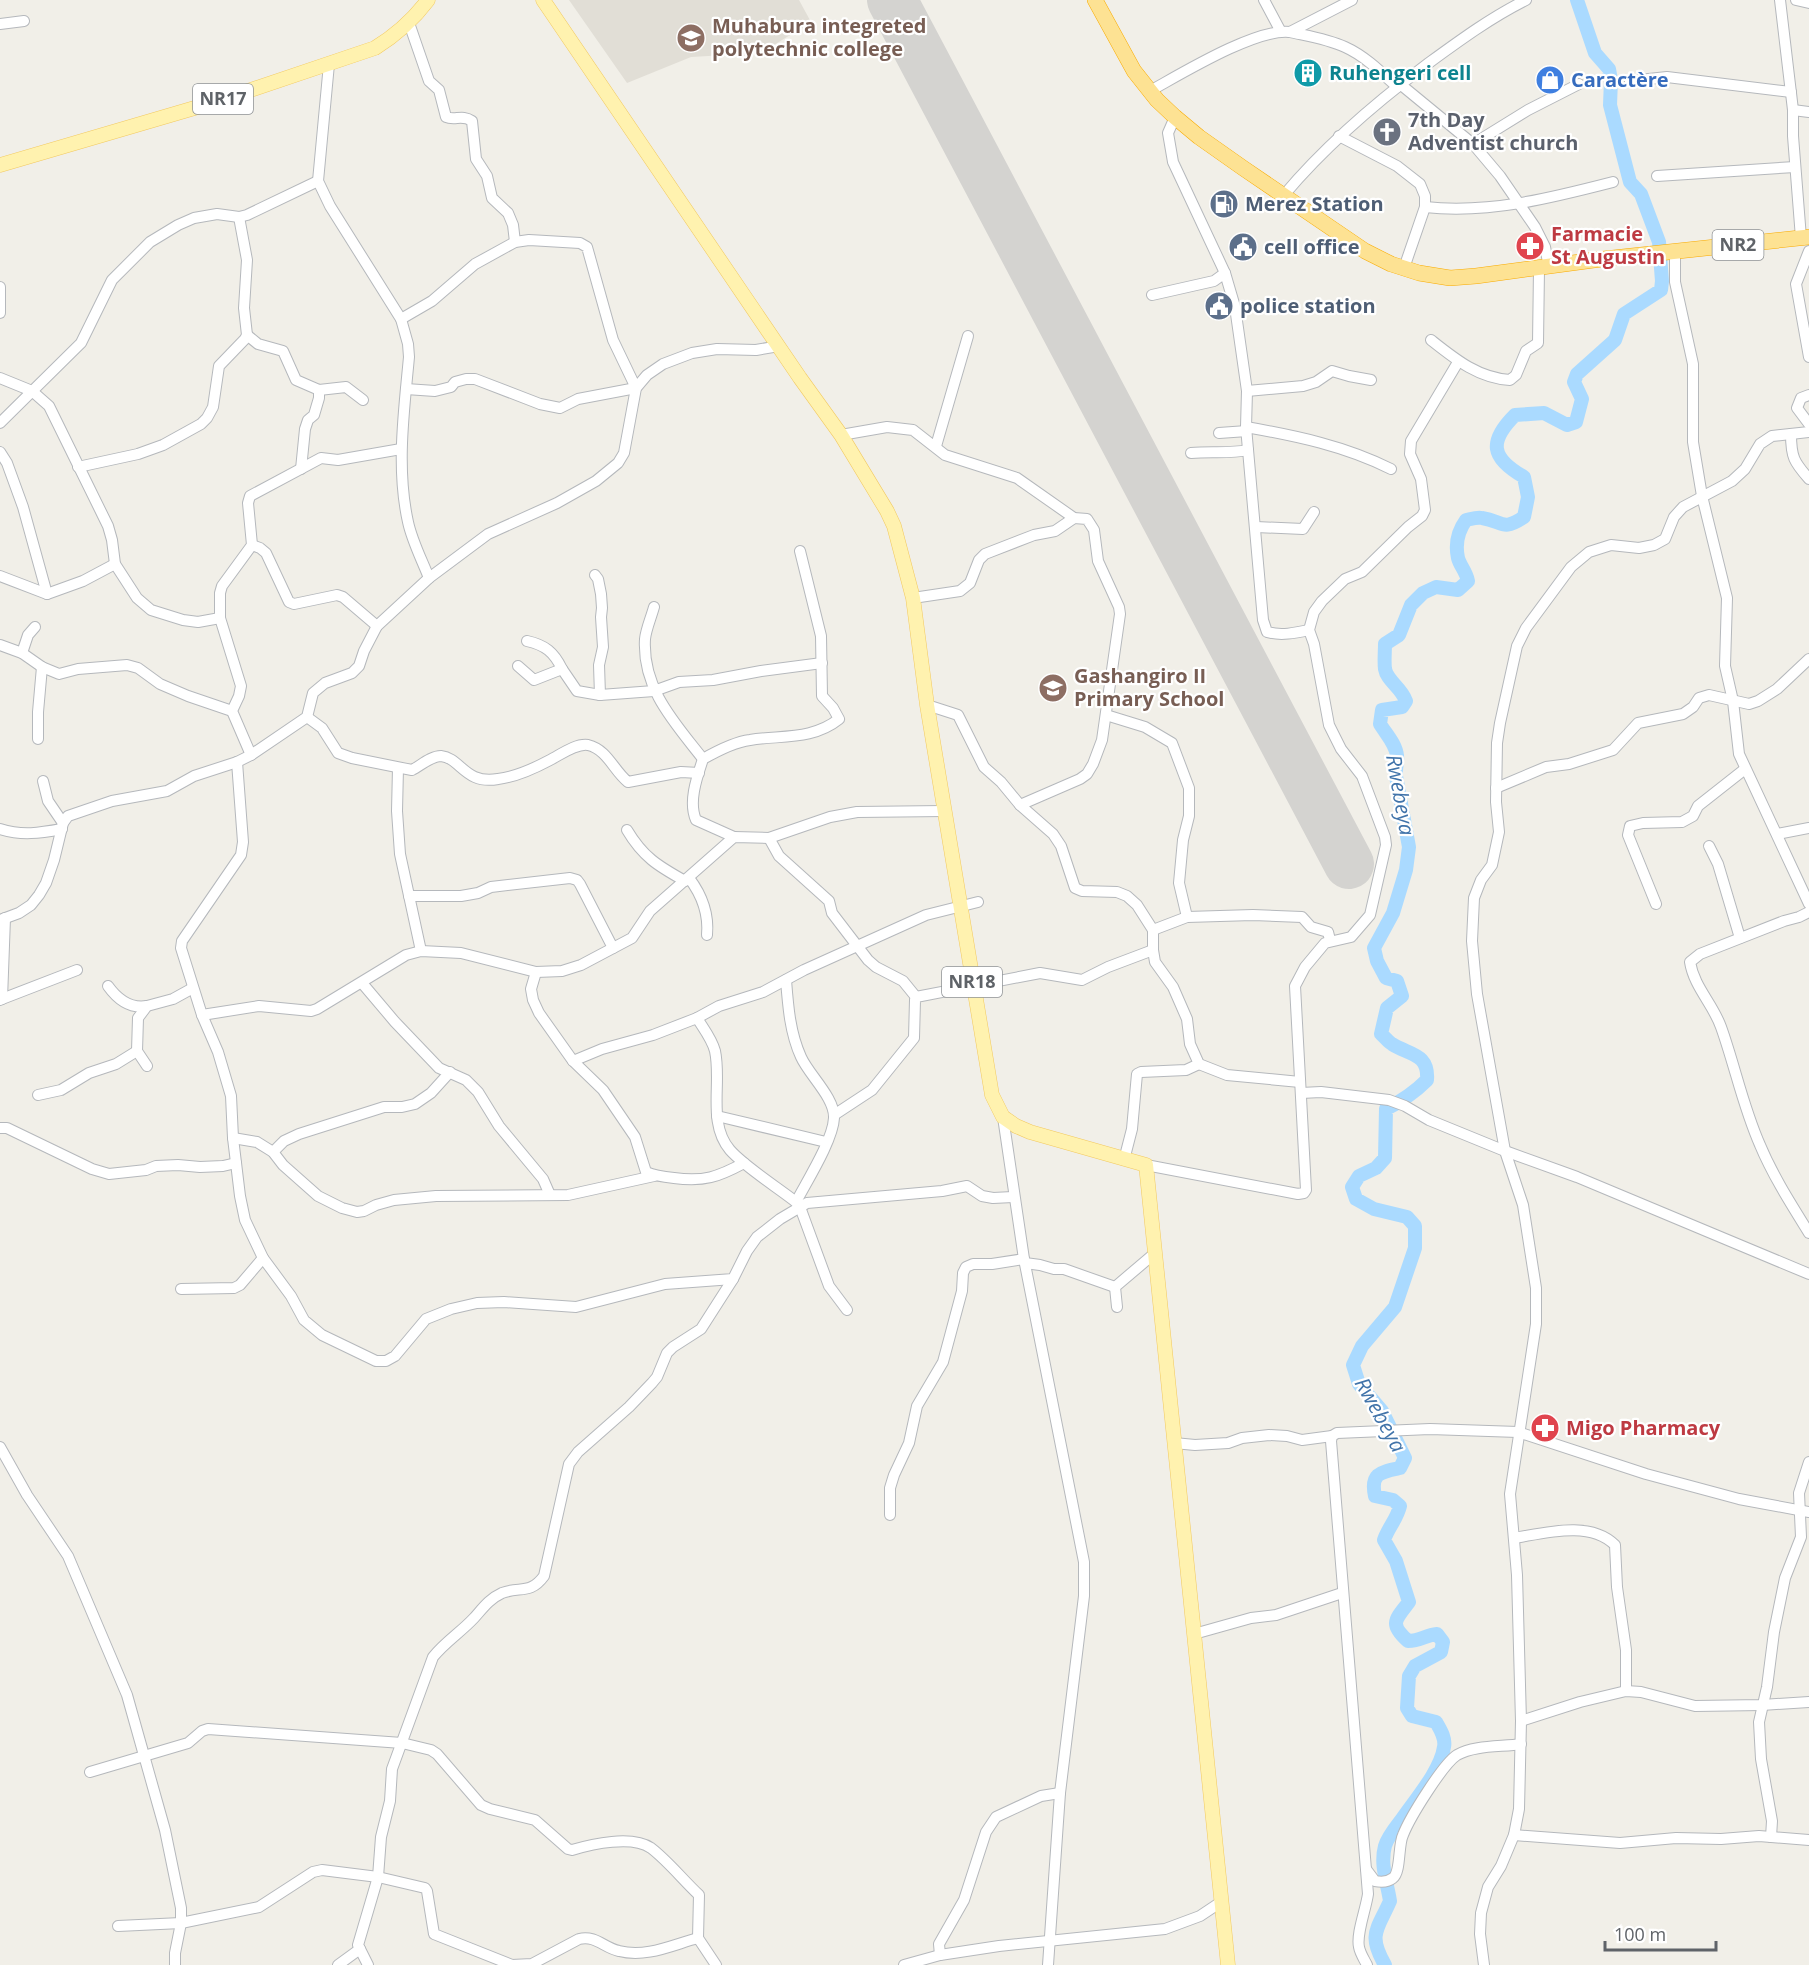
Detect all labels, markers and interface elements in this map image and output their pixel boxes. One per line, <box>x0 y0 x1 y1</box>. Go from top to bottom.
place label: Muhabura integreted polytechnic college <box>712 12 926 62</box>
school or university icon: Muhabura integreted polytechnic college <box>675 22 707 54</box>
building icon: Ruhengeri cell <box>1292 57 1324 89</box>
place label: Ruhengeri cell <box>1329 59 1471 86</box>
shop icon: Caractère <box>1534 64 1566 96</box>
place label: Caractère <box>1571 66 1669 93</box>
road number: NR17 <box>193 84 253 114</box>
place label: 7th Day Adventist church <box>1408 106 1578 156</box>
church icon: 7th Day Adventist church <box>1371 116 1403 148</box>
fuel station icon: Merez Station <box>1208 188 1240 220</box>
place label: Merez Station <box>1245 190 1384 217</box>
place label: Farmacie St Augustin <box>1551 220 1665 270</box>
pharmacy icon: Farmacie St Augustin <box>1514 230 1546 262</box>
road number: NR2 <box>1712 230 1764 260</box>
public building icon: cell office <box>1227 231 1259 263</box>
place label: cell office <box>1264 233 1360 260</box>
public building icon: police station <box>1203 290 1235 322</box>
place label: police station <box>1240 292 1376 319</box>
place label: Gashangiro II Primary School <box>1074 662 1224 712</box>
school or university icon: Gashangiro II Primary School <box>1037 672 1069 704</box>
water label: Rwebeya <box>1380 752 1422 838</box>
road number: NR18 <box>942 967 1002 997</box>
water label: Rwebeya <box>1349 1372 1413 1457</box>
pharmacy icon: Migo Pharmacy <box>1529 1412 1561 1444</box>
place label: Migo Pharmacy <box>1566 1414 1721 1441</box>
scale bar <box>1605 1914 1716 1952</box>
text: 100 m <box>1614 1922 1666 1946</box>

